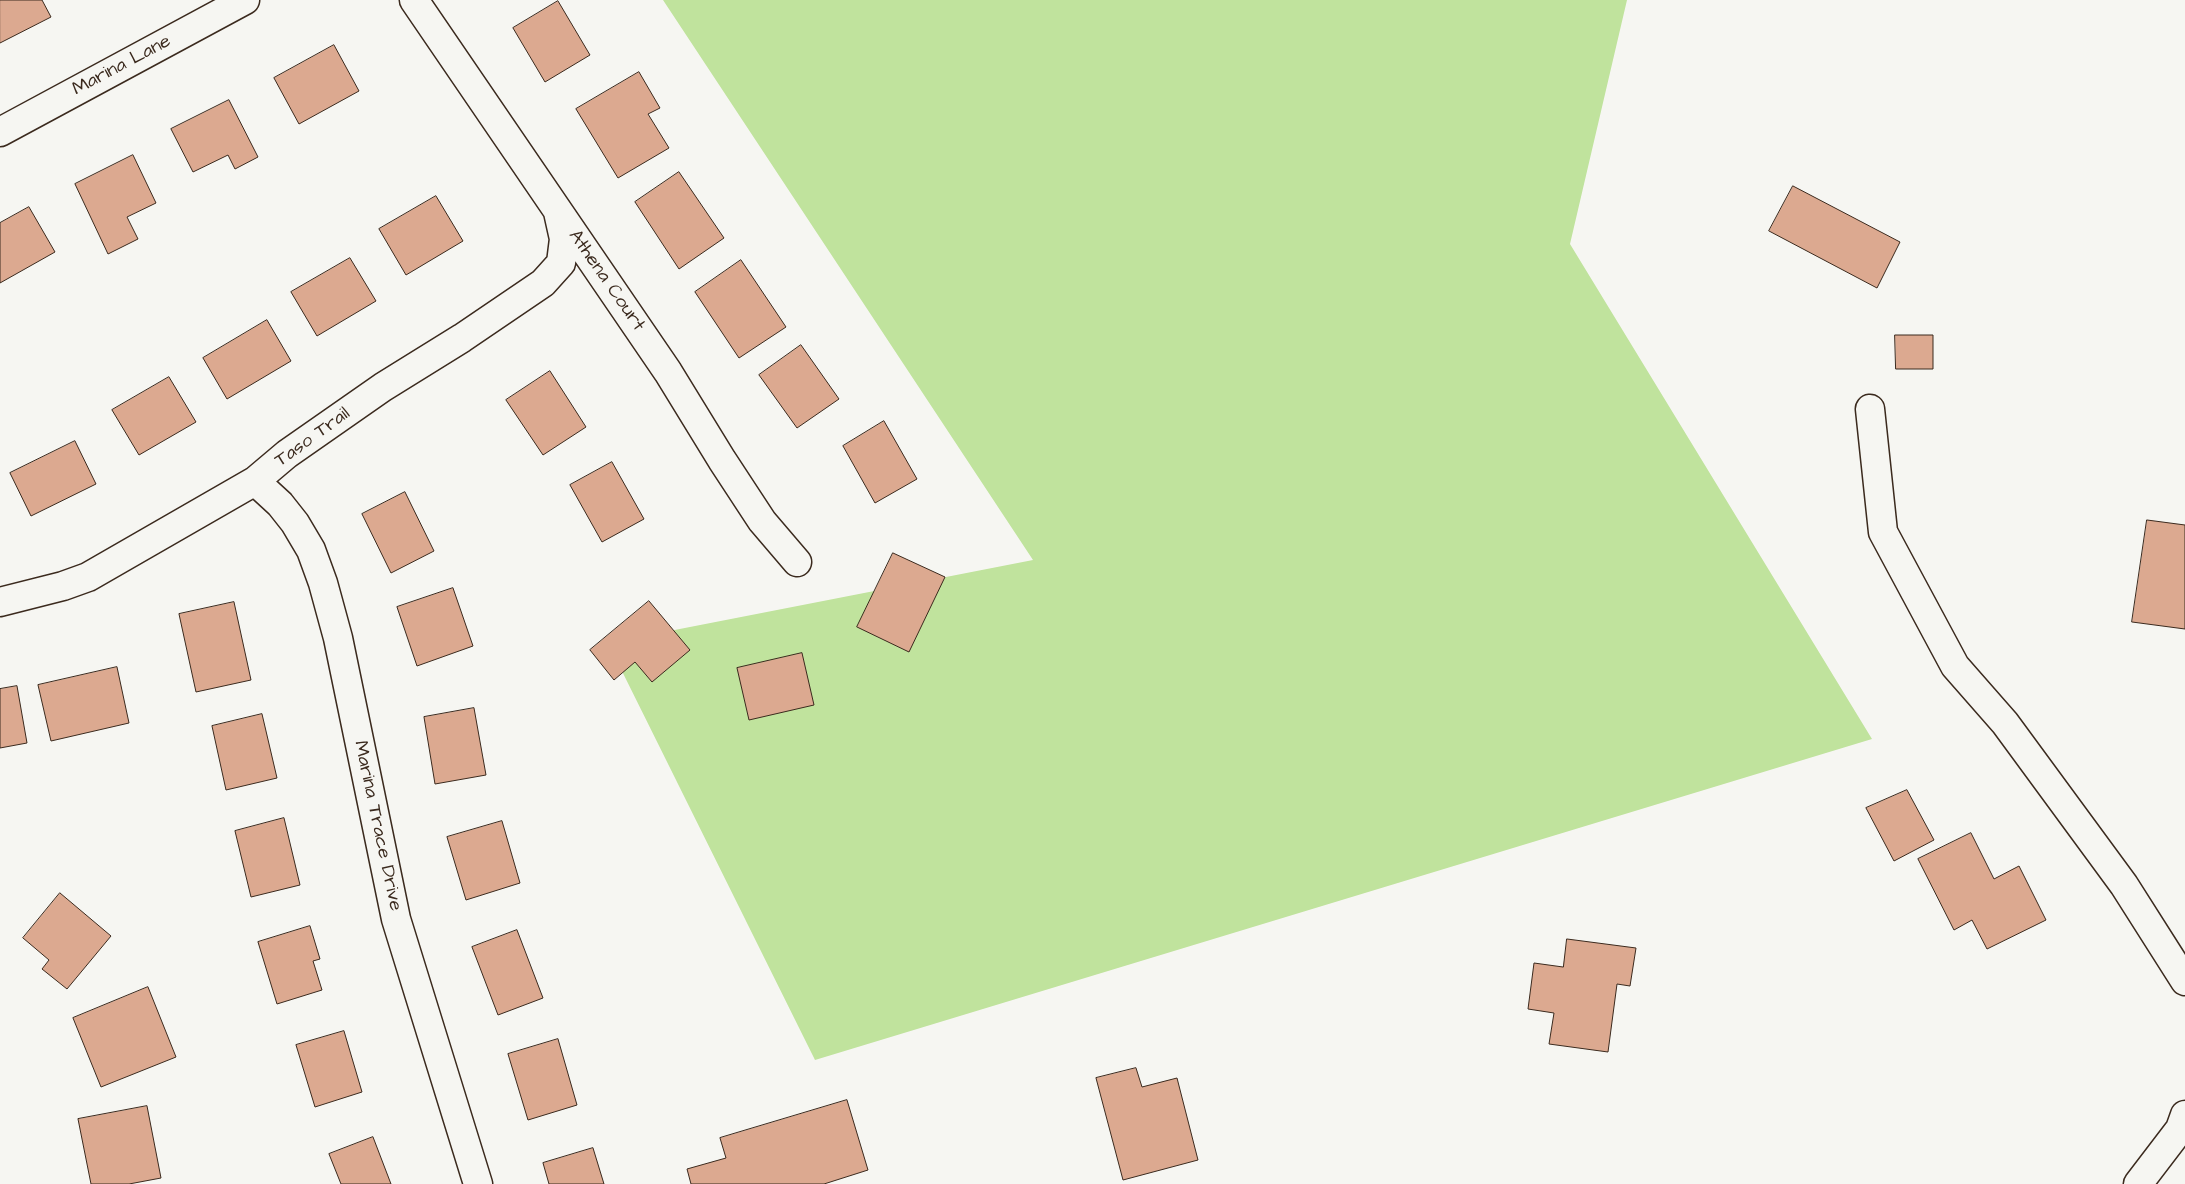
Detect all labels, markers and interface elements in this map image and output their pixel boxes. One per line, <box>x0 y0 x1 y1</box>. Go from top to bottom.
street label: Marina Lane <box>69 31 175 101</box>
street label: Athena Court <box>563 226 649 336</box>
street label: Taso Trail <box>271 403 355 473</box>
street label: Marina Trace Drive <box>348 739 406 913</box>

